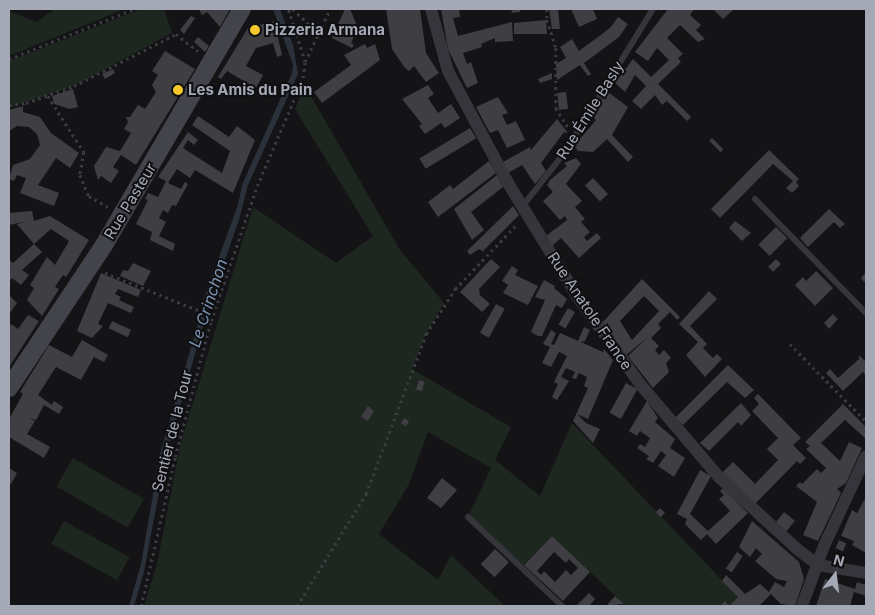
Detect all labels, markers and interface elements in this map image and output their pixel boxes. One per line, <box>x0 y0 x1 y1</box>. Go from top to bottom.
place label: Pizzeria Armana <box>265 21 385 39</box>
marker: Pizzeria Armana <box>249 24 261 36</box>
street label: Rue Émile Basly <box>553 58 627 162</box>
place label: Les Amis du Pain <box>188 81 312 99</box>
marker: Les Amis du Pain <box>172 84 184 96</box>
street label: Rue Pasteur <box>100 160 160 242</box>
street label: Rue Anatole France <box>544 249 636 373</box>
water label: Le Crinchon <box>185 256 231 350</box>
street label: Sentier de la Tour <box>148 368 196 494</box>
north arrow <box>810 550 860 600</box>
text: N <box>832 550 846 570</box>

